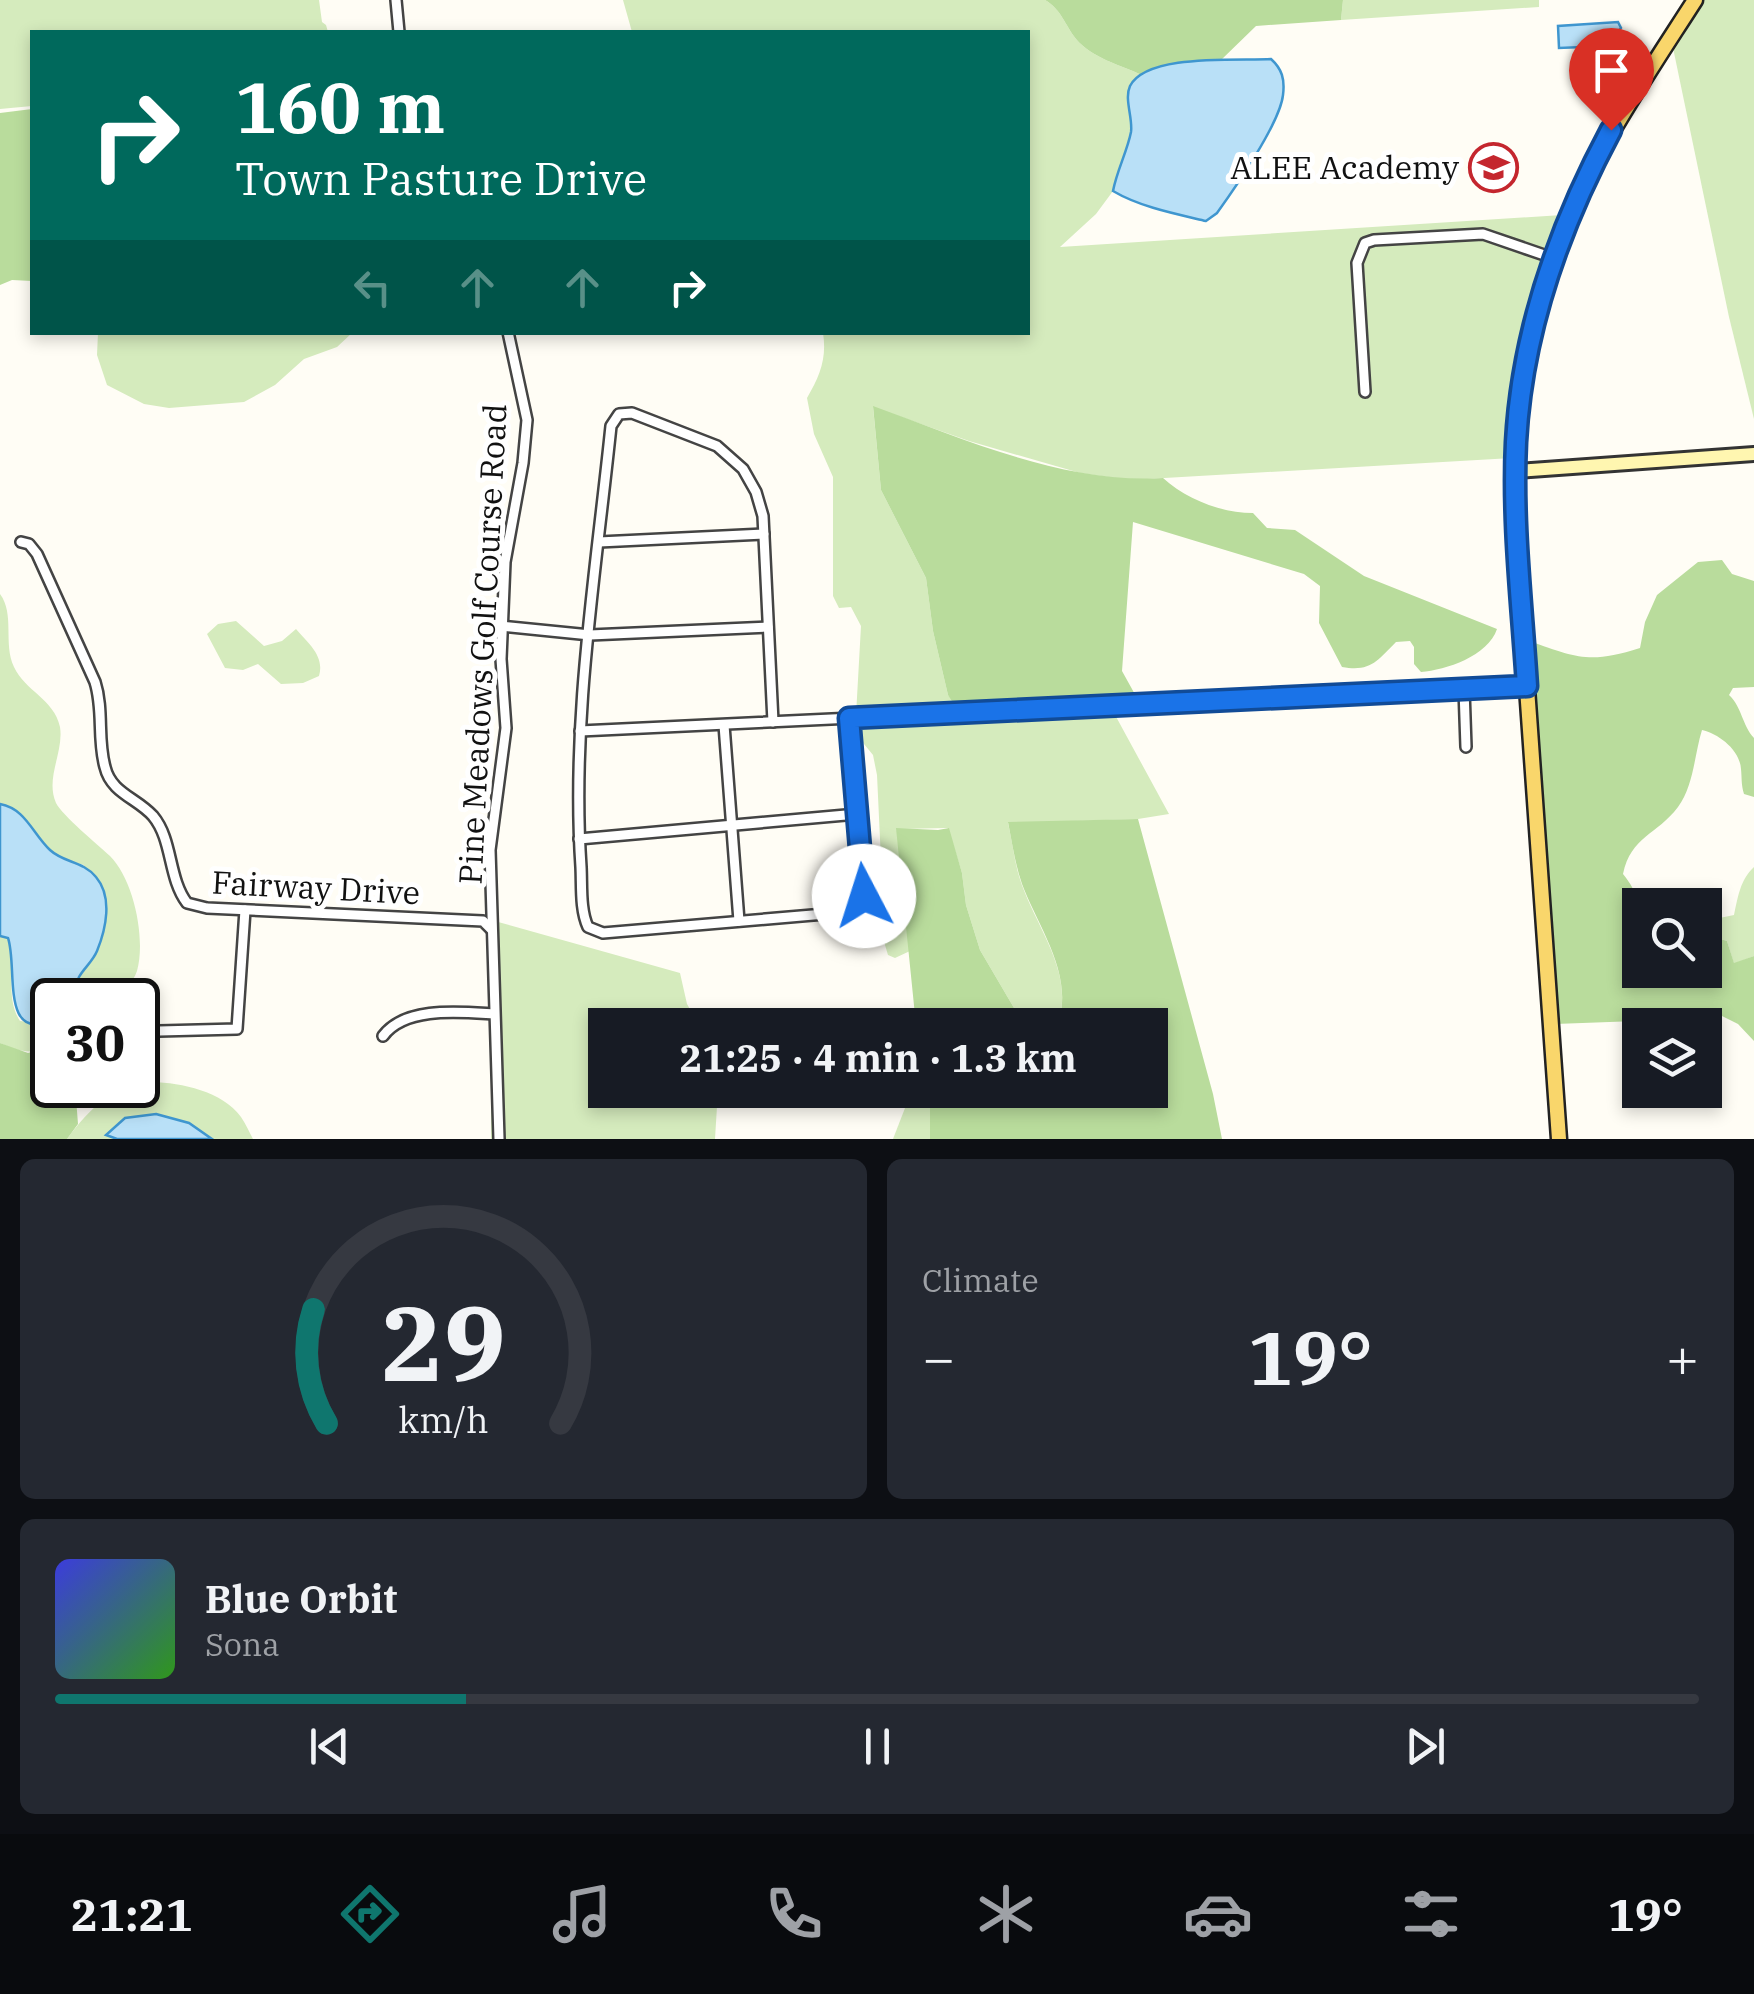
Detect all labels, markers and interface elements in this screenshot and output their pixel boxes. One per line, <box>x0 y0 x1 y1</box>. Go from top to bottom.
pin <box>1569 28 1654 131</box>
icon: arrive <box>1584 43 1639 98</box>
text: 160 m <box>235 61 445 152</box>
icon: right <box>70 70 200 200</box>
school or university icon: ALEE Academy <box>1468 141 1520 193</box>
place label: ALEE Academy <box>1230 146 1460 188</box>
text: Town Pasture Drive <box>235 149 647 207</box>
icon: left <box>345 260 400 315</box>
icon: ahead <box>450 260 505 315</box>
icon: ahead <box>555 260 610 315</box>
icon: right <box>660 260 715 315</box>
street label: Pine Meadows Golf Course Road <box>448 403 516 885</box>
position arrow <box>812 844 916 948</box>
street label: Fairway Drive <box>211 861 421 913</box>
map controls <box>1622 888 1722 1108</box>
button: search <box>1622 888 1722 988</box>
speed limit sign: 30 <box>30 978 160 1108</box>
button: layers <box>1622 1008 1722 1108</box>
text: 21:25 · 4 min · 1.3 km <box>679 1033 1077 1082</box>
text: Climate <box>922 1259 1039 1301</box>
text: 29 <box>381 1274 506 1410</box>
text: 19° <box>1248 1308 1373 1406</box>
text: − <box>922 1322 955 1393</box>
text: + <box>1666 1322 1699 1393</box>
text: km/h <box>398 1396 489 1443</box>
text: Blue Orbit <box>205 1574 397 1623</box>
text: Sona <box>205 1623 280 1665</box>
icon: previous <box>302 1719 357 1774</box>
icon: pause <box>850 1719 905 1774</box>
icon: next <box>1398 1719 1453 1774</box>
icon: directions <box>335 1879 405 1949</box>
icon: music <box>547 1879 617 1949</box>
icon: phone <box>759 1879 829 1949</box>
icon: climate <box>971 1879 1041 1949</box>
icon: car <box>1183 1879 1253 1949</box>
icon: filters <box>1396 1879 1466 1949</box>
text: 21:21 <box>71 1885 193 1943</box>
text: 19° <box>1608 1885 1683 1943</box>

